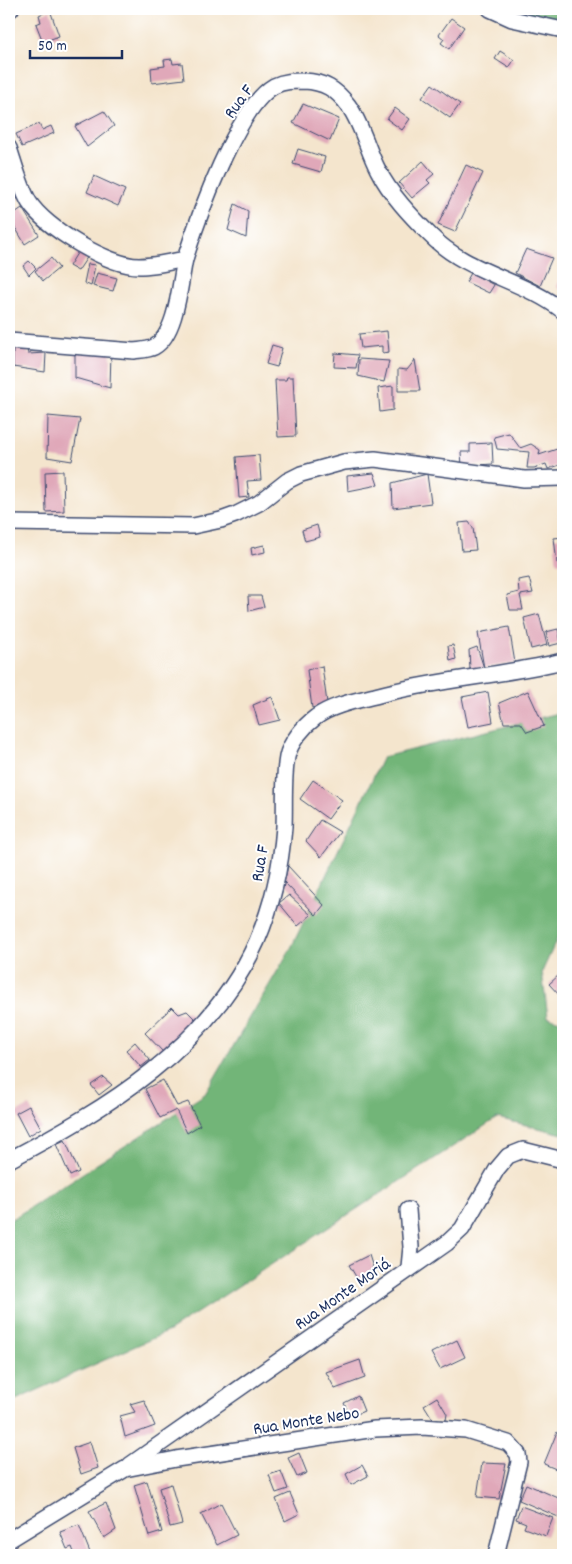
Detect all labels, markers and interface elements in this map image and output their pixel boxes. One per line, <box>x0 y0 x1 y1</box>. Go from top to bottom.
scale bar <box>30 28 122 60</box>
text: 50 m <box>38 36 67 58</box>
street label: Rua F <box>219 80 261 125</box>
street label: Rua F <box>246 843 277 884</box>
street label: Rua Monte Moriá <box>290 1253 397 1337</box>
street label: Rua Monte Nebo <box>251 1402 361 1443</box>

